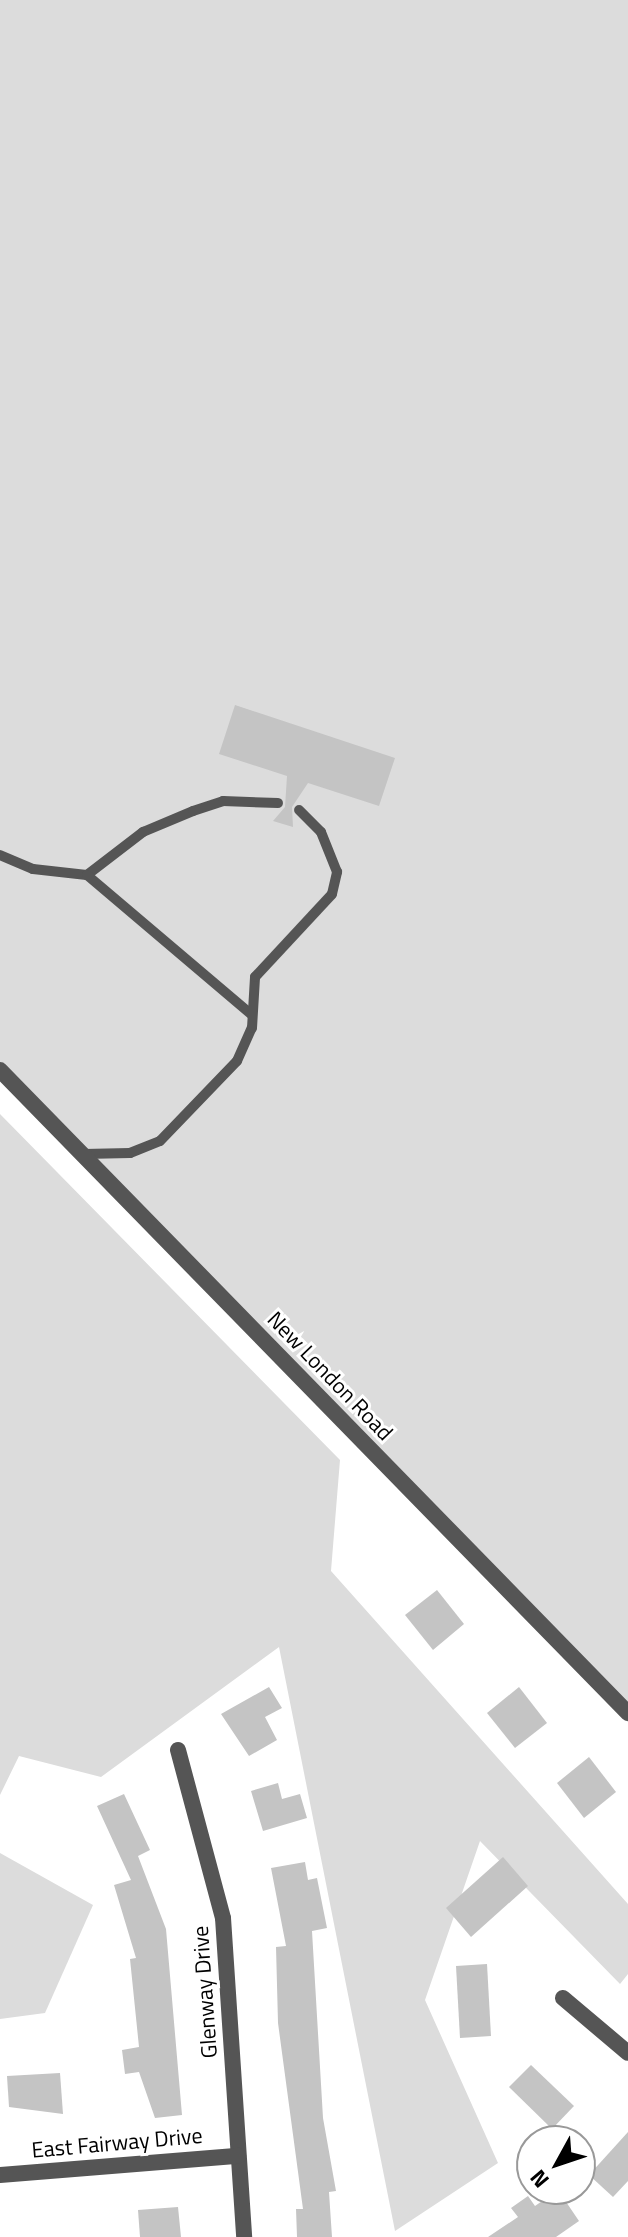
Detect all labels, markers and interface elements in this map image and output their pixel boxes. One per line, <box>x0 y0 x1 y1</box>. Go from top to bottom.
street label: New London Road <box>262 1306 398 1446</box>
street label: Glenway Drive <box>187 1925 223 2059</box>
street label: East Fairway Drive <box>30 2122 204 2164</box>
north arrow <box>516 2125 596 2205</box>
text: N <box>521 2162 557 2196</box>

